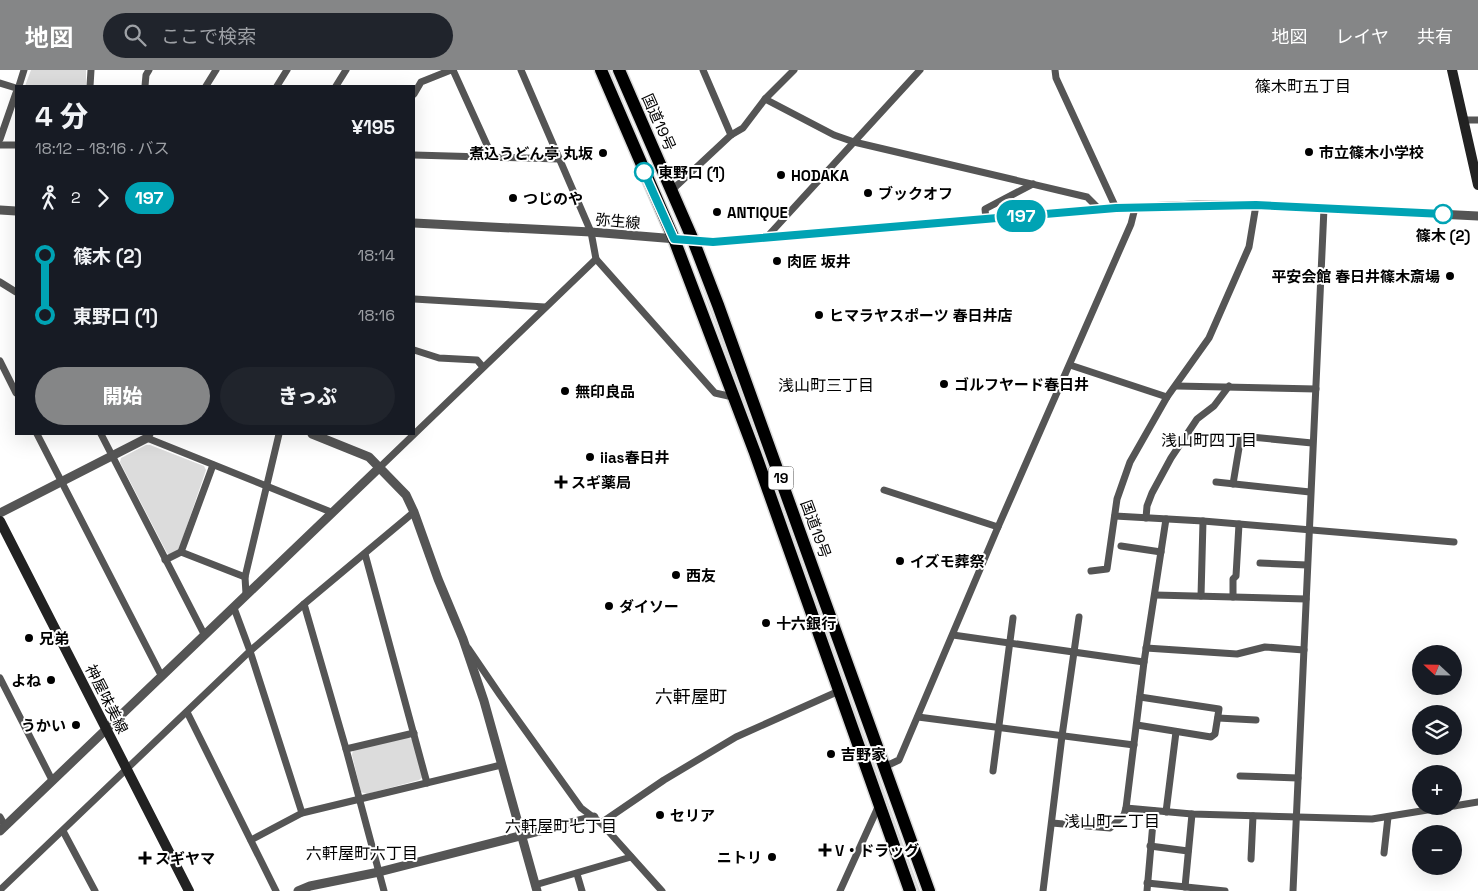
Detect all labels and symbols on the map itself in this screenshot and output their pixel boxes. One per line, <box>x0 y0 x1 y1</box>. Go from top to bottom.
district label: 篠木町五丁目 <box>1255 76 1351 97</box>
street label: 国道19号 <box>638 91 680 153</box>
place label: 市立篠木小学校 <box>1319 143 1424 162</box>
place label: 煮込うどん亭 丸坂 <box>469 144 593 163</box>
marker: 市立篠木小学校 <box>1303 146 1315 158</box>
marker: 煮込うどん亭 丸坂 <box>597 147 609 159</box>
marker: 東野口 (1) <box>634 162 654 182</box>
place label: 東野口 (1) <box>658 163 725 182</box>
place label: HODAKA <box>791 166 849 185</box>
marker: HODAKA <box>775 169 787 181</box>
place label: ブックオフ <box>878 184 953 203</box>
marker: ブックオフ <box>862 187 874 199</box>
place label: つじのや <box>523 189 583 208</box>
marker: つじのや <box>507 192 519 204</box>
line badge: 197 <box>992 200 1050 232</box>
place label: ANTIQUE <box>727 203 788 222</box>
marker: 篠木 (2) <box>1433 204 1453 224</box>
marker: ANTIQUE <box>711 206 723 218</box>
street label: 弥生線 <box>595 210 641 232</box>
place label: 篠木 (2) <box>1416 226 1470 245</box>
place label: 肉匠 坂井 <box>787 252 851 271</box>
marker: 肉匠 坂井 <box>771 255 783 267</box>
place label: 平安会館 春日井篠木斎場 <box>1271 267 1440 286</box>
marker: 平安会館 春日井篠木斎場 <box>1444 270 1456 282</box>
place label: ヒマラヤスポーツ 春日井店 <box>829 306 1013 325</box>
marker: ヒマラヤスポーツ 春日井店 <box>813 309 825 321</box>
district label: 浅山町三丁目 <box>778 375 874 396</box>
place label: ゴルフヤード春日井 <box>954 375 1089 394</box>
marker: ゴルフヤード春日井 <box>938 378 950 390</box>
place label: 無印良品 <box>575 382 635 401</box>
marker: 無印良品 <box>559 385 571 397</box>
district label: 浅山町四丁目 <box>1161 430 1257 451</box>
place label: iias春日井 <box>600 448 669 467</box>
marker: iias春日井 <box>584 451 596 463</box>
road number: 19 <box>768 466 794 489</box>
place label: スギ薬局 <box>571 473 631 492</box>
marker: スギ薬局 <box>555 476 567 488</box>
street label: 国道19号 <box>797 497 835 561</box>
place label: イズモ葬祭 <box>910 552 985 571</box>
marker: イズモ葬祭 <box>894 555 906 567</box>
place label: 西友 <box>686 566 716 585</box>
marker: 西友 <box>670 569 682 581</box>
place label: ダイソー <box>619 597 679 616</box>
marker: ダイソー <box>603 600 615 612</box>
place label: 十六銀行 <box>776 614 836 633</box>
marker: 十六銀行 <box>760 617 772 629</box>
place label: 兄弟 <box>39 629 69 648</box>
marker: 兄弟 <box>23 632 35 644</box>
north arrow <box>1412 645 1462 695</box>
street label: 神屋味美線 <box>82 661 132 737</box>
place label: よね <box>11 671 41 690</box>
marker: よね <box>45 674 57 686</box>
district label: 六軒屋町 <box>655 685 727 708</box>
place label: うかい <box>21 716 66 735</box>
marker: うかい <box>70 719 82 731</box>
place label: 吉野家 <box>841 745 886 764</box>
marker: 吉野家 <box>825 748 837 760</box>
place label: セリア <box>670 806 715 825</box>
marker: セリア <box>654 809 666 821</box>
district label: 浅山町二丁目 <box>1064 811 1160 832</box>
district label: 六軒屋町七丁目 <box>505 816 617 837</box>
place label: V・ドラッグ <box>835 841 919 860</box>
district label: 六軒屋町六丁目 <box>306 843 418 864</box>
marker: V・ドラッグ <box>819 844 831 856</box>
place label: ニトリ <box>717 848 762 867</box>
place label: スギヤマ <box>155 849 215 868</box>
marker: ニトリ <box>766 851 778 863</box>
marker: スギヤマ <box>139 852 151 864</box>

